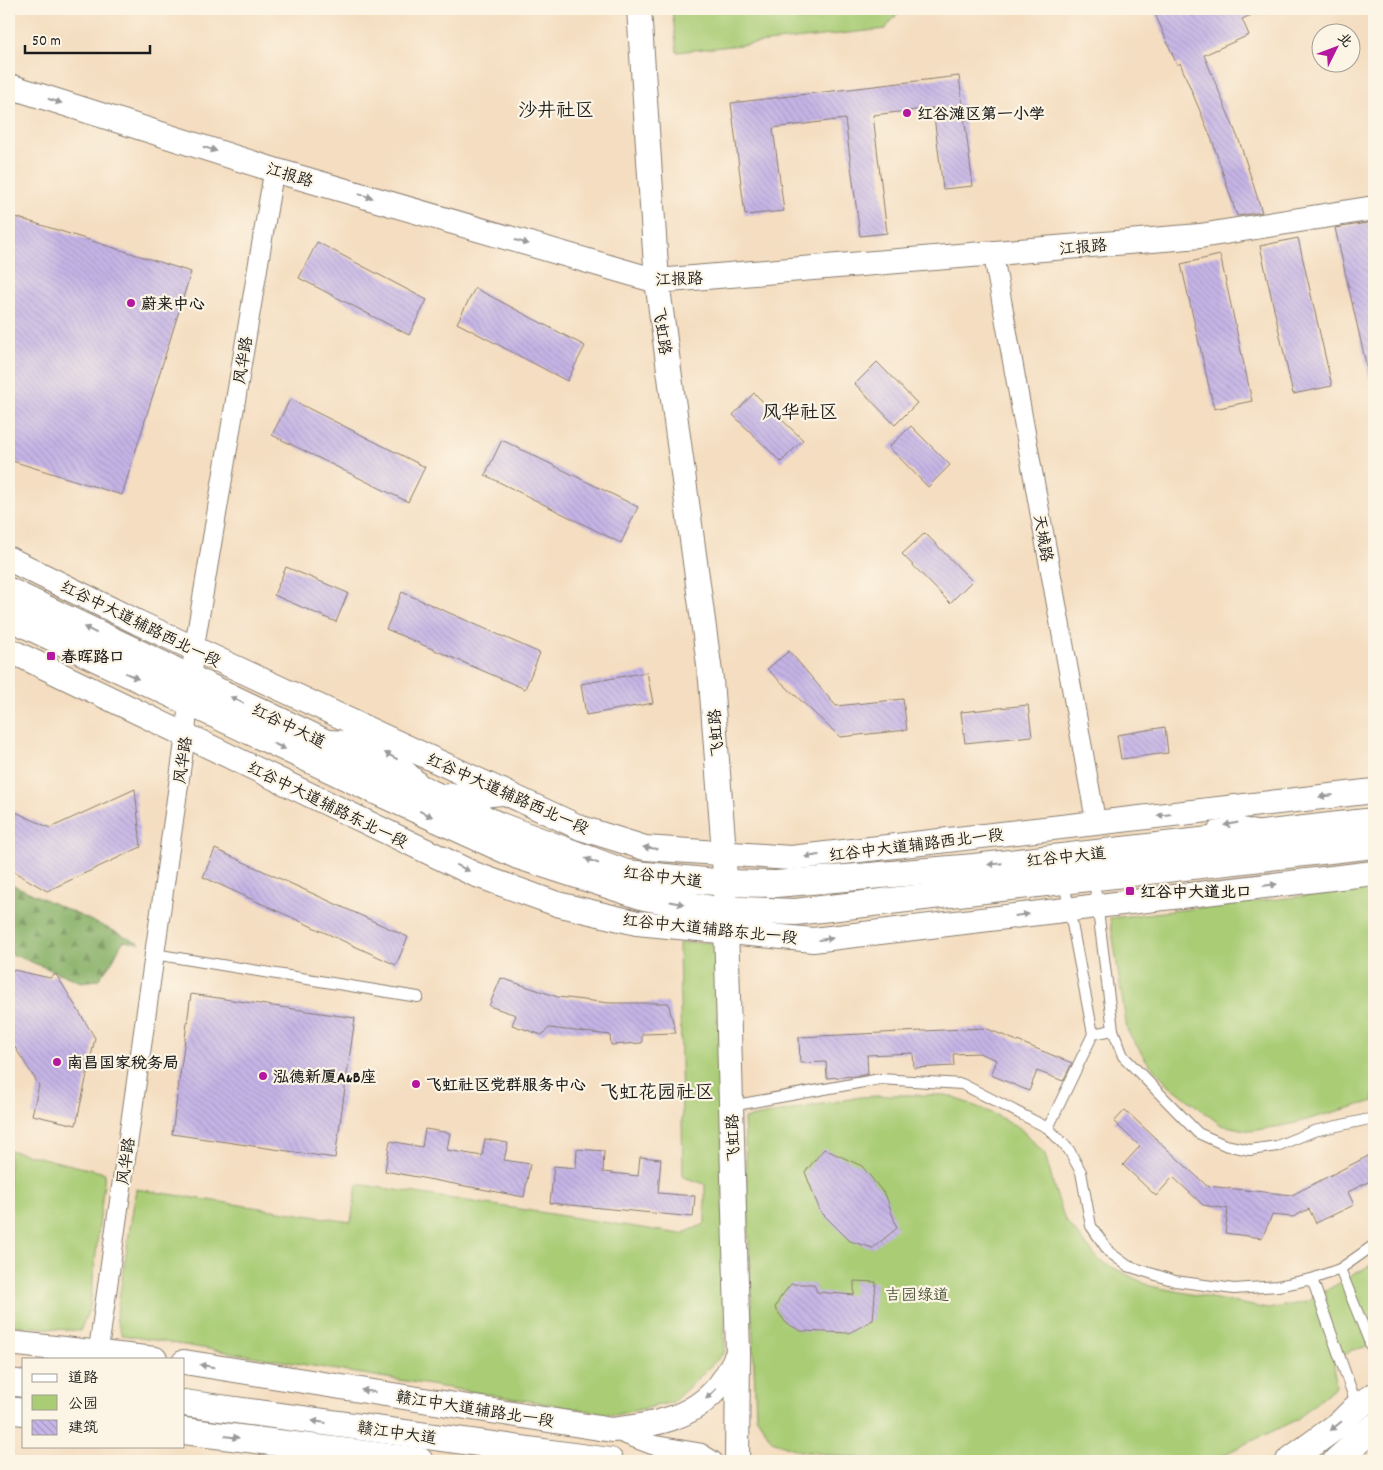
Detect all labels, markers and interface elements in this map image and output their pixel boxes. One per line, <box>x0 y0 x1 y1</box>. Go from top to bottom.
scale bar <box>25 22 150 54</box>
north arrow <box>1310 22 1360 72</box>
text: 北 <box>1332 29 1356 53</box>
text: 50 m <box>32 31 61 53</box>
one-way arrow <box>48 97 63 105</box>
district label: 沙井社区 <box>518 99 594 126</box>
place label: 红谷滩区第一小学 <box>917 104 1045 127</box>
marker: 红谷滩区第一小学 <box>901 107 913 119</box>
one-way arrow <box>203 146 218 154</box>
street label: 江报路 <box>263 158 316 194</box>
one-way arrow <box>358 193 373 201</box>
street label: 江报路 <box>1058 235 1108 262</box>
one-way arrow <box>514 238 529 246</box>
street label: 江报路 <box>655 268 703 293</box>
place label: 蔚来中心 <box>141 294 205 317</box>
marker: 蔚来中心 <box>125 297 137 309</box>
street label: 飞虹路 <box>646 306 675 357</box>
street label: 风华路 <box>229 335 260 386</box>
district label: 风华社区 <box>762 401 838 428</box>
street label: 天城路 <box>1026 513 1057 564</box>
street label: 红谷中大道辅路西北一段 <box>56 576 224 674</box>
one-way arrow <box>83 626 97 634</box>
place label: 春晖路口 <box>61 647 125 670</box>
marker: 春晖路口 <box>45 650 57 662</box>
one-way arrow <box>125 672 139 680</box>
one-way arrow <box>229 696 244 704</box>
street label: 红谷中大道 <box>247 699 329 755</box>
street label: 飞虹路 <box>704 708 731 758</box>
street label: 风华路 <box>170 735 199 786</box>
one-way arrow <box>271 741 286 750</box>
street label: 红谷中大道辅路西北一段 <box>422 749 592 842</box>
one-way arrow <box>384 752 398 760</box>
street label: 红谷中大道辅路东北一段 <box>243 757 411 855</box>
one-way arrow <box>1318 792 1334 800</box>
one-way arrow <box>419 811 433 819</box>
one-way arrow <box>1156 811 1172 819</box>
one-way arrow <box>1223 820 1239 828</box>
street label: 红谷中大道辅路西北一段 <box>828 824 1005 869</box>
street label: 红谷中大道 <box>1025 843 1107 874</box>
one-way arrow <box>641 844 657 852</box>
one-way arrow <box>803 852 819 860</box>
one-way arrow <box>584 857 599 865</box>
one-way arrow <box>987 860 1003 868</box>
street label: 红谷中大道 <box>622 862 704 895</box>
one-way arrow <box>456 865 470 873</box>
one-way arrow <box>1262 881 1278 889</box>
place label: 红谷中大道北口 <box>1140 882 1252 905</box>
marker: 红谷中大道北口 <box>1124 885 1136 897</box>
one-way arrow <box>670 899 686 907</box>
street label: 红谷中大道辅路东北一段 <box>621 910 798 951</box>
one-way arrow <box>1014 911 1030 919</box>
one-way arrow <box>818 935 834 943</box>
place label: 南昌国家税务局 <box>67 1053 179 1076</box>
marker: 南昌国家税务局 <box>51 1056 63 1068</box>
place label: 泓德新厦A&B座 <box>273 1067 376 1090</box>
marker: 泓德新厦A&B座 <box>257 1070 269 1082</box>
place label: 飞虹社区党群服务中心 <box>426 1075 586 1098</box>
marker: 飞虹社区党群服务中心 <box>410 1078 422 1090</box>
district label: 飞虹花园社区 <box>600 1081 714 1108</box>
street label: 飞虹路 <box>722 1114 747 1162</box>
street label: 风华路 <box>113 1136 142 1187</box>
park label: 吉园绿道 <box>885 1285 949 1308</box>
legend <box>22 1358 185 1448</box>
one-way arrow <box>199 1362 215 1370</box>
text: 道路 <box>68 1368 98 1390</box>
one-way arrow <box>359 1387 375 1395</box>
street label: 赣江中大道辅路北一段 <box>394 1387 555 1434</box>
one-way arrow <box>705 1388 717 1400</box>
text: 公园 <box>68 1394 98 1416</box>
one-way arrow <box>310 1417 326 1425</box>
text: 建筑 <box>68 1418 98 1440</box>
street label: 赣江中大道 <box>355 1418 438 1451</box>
one-way arrow <box>1330 1421 1343 1432</box>
one-way arrow <box>224 1433 240 1441</box>

